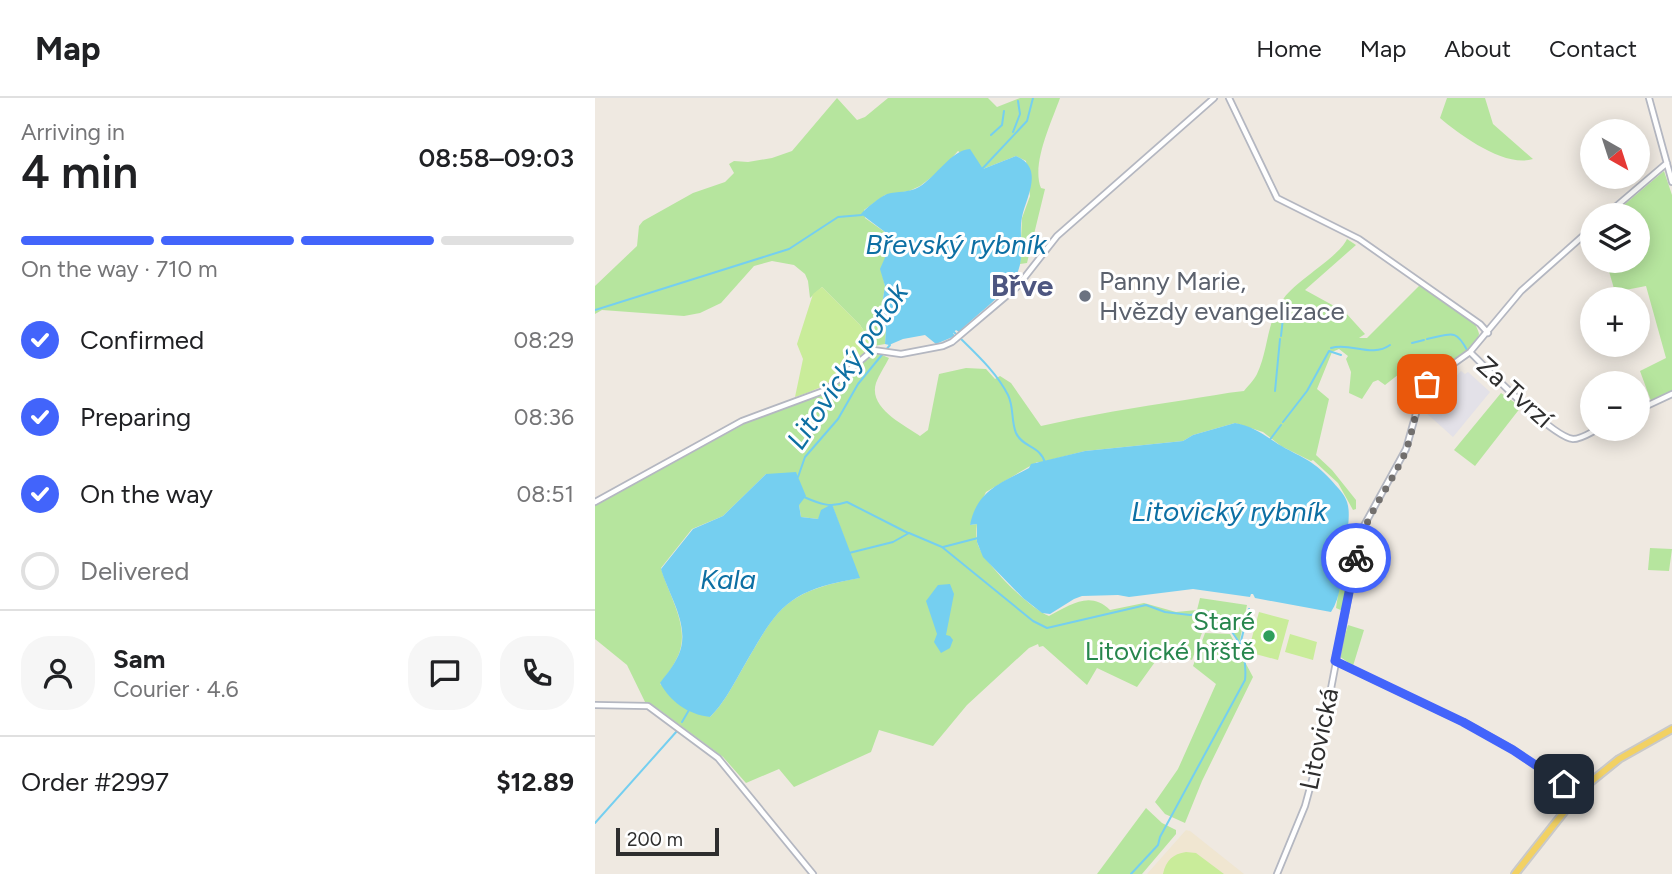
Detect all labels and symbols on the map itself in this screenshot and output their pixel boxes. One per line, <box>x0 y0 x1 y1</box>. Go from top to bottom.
north arrow <box>1580 119 1650 189</box>
water label: Břevský rybník <box>865 227 1048 261</box>
place label: Panny Marie, Hvězdy evangelizace <box>1099 265 1345 327</box>
district label: Břve <box>991 267 1054 304</box>
water label: Litovický potok <box>779 275 916 455</box>
marker: Panny Marie, Hvězdy evangelizace <box>1077 288 1093 304</box>
street label: Za Tvrzí <box>1470 349 1560 435</box>
pin <box>1397 354 1457 414</box>
water label: Litovický rybník <box>1131 494 1328 528</box>
courier <box>1321 523 1391 593</box>
water label: Kala <box>700 562 756 596</box>
place label: Staré Litovické hřště <box>1085 605 1255 667</box>
marker: Staré Litovické hřště <box>1261 628 1277 644</box>
street label: Litovická <box>1293 685 1345 793</box>
pin <box>1534 754 1594 814</box>
scale bar <box>616 825 719 857</box>

